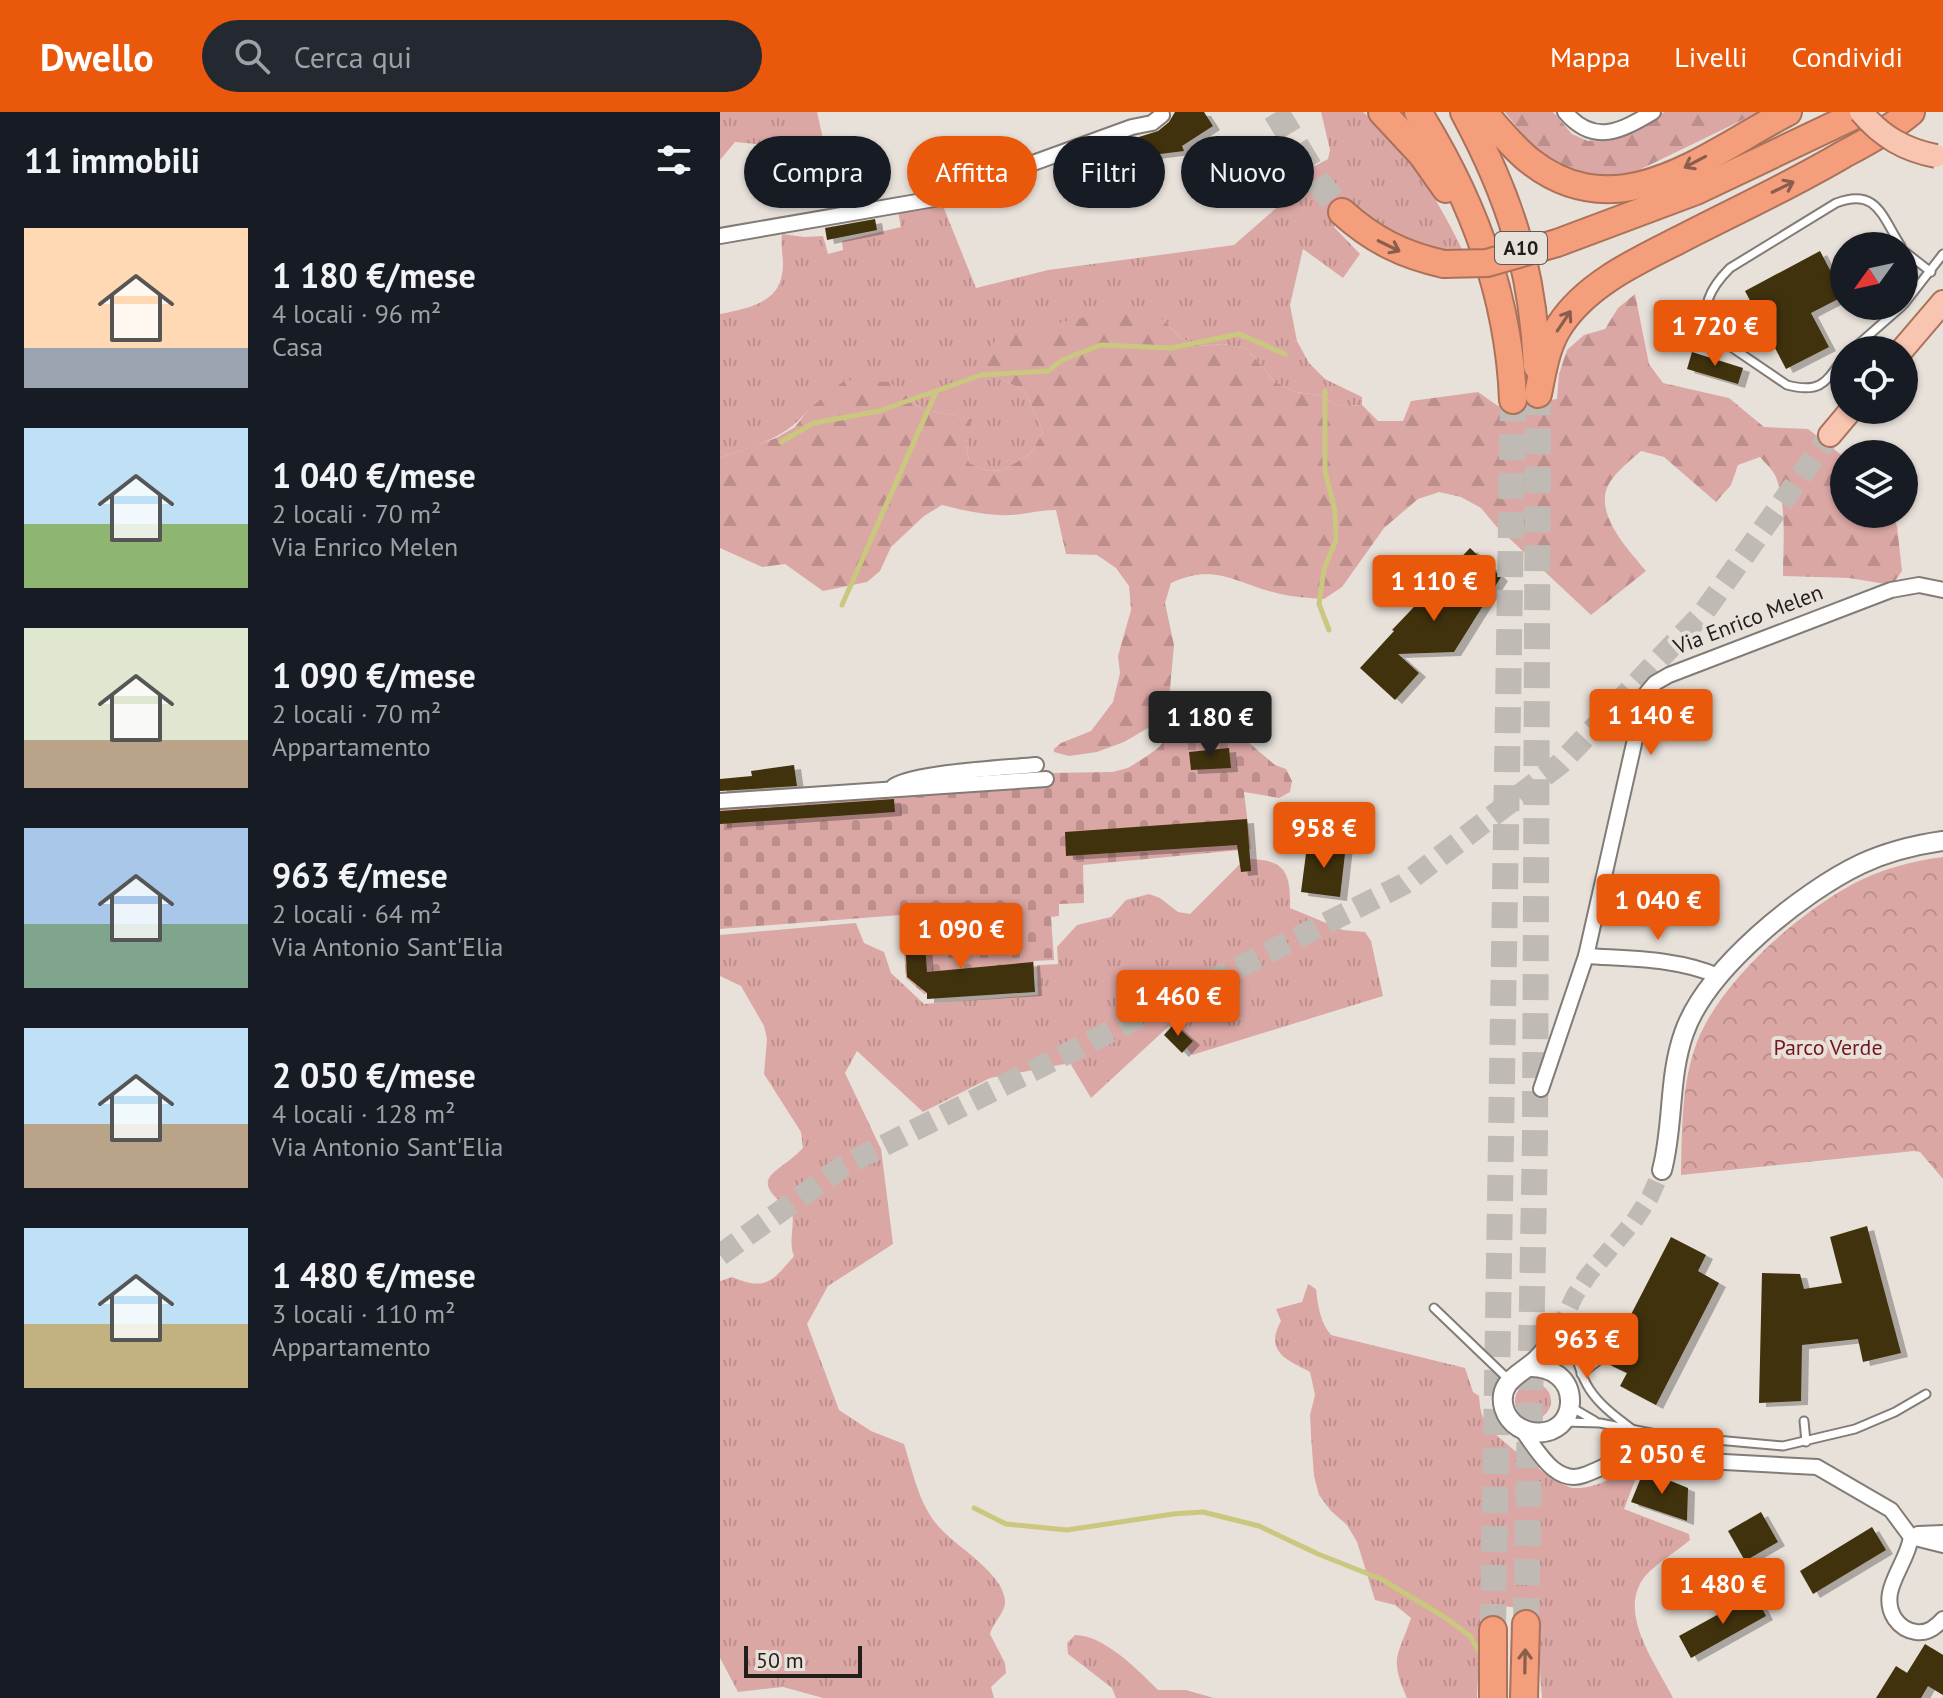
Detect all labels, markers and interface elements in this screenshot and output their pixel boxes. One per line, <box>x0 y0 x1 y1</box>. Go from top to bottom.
search box <box>202 20 762 92</box>
text: Dwello <box>40 32 154 81</box>
icon: search <box>230 34 274 78</box>
text: Cerca qui <box>294 37 412 76</box>
text: Mappa <box>1550 38 1630 75</box>
text: Livelli <box>1674 38 1748 75</box>
text: Condividi <box>1792 38 1903 75</box>
chip: Compra <box>744 136 891 208</box>
chip: Affitta <box>907 136 1037 208</box>
chip: Filtri <box>1053 136 1165 208</box>
chip: Nuovo <box>1181 136 1314 208</box>
text: 11 immobili <box>24 138 200 182</box>
icon: filters <box>652 138 696 182</box>
one-way arrow <box>1684 155 1707 171</box>
one-way arrow <box>1771 179 1795 194</box>
road number: A10 <box>1495 232 1547 264</box>
north arrow <box>1830 232 1918 320</box>
map controls <box>1830 232 1918 528</box>
one-way arrow <box>1376 239 1400 254</box>
text: 1 180 €/mese <box>272 253 476 297</box>
icon: home <box>88 260 184 356</box>
text: 4 locali · 96 m² <box>272 297 441 330</box>
pin: 1 720 € <box>1641 300 1789 368</box>
text: 1 720 € <box>1672 309 1758 342</box>
one-way arrow <box>1555 311 1572 333</box>
text: Casa <box>272 330 323 363</box>
button: locate <box>1830 336 1918 424</box>
button: layers <box>1830 440 1918 528</box>
text: 1 040 €/mese <box>272 453 476 497</box>
icon: home <box>88 460 184 556</box>
text: 2 locali · 70 m² <box>272 497 441 530</box>
text: Via Enrico Melen <box>272 530 458 563</box>
pin: 1 110 € <box>1360 555 1508 623</box>
text: 1 110 € <box>1391 564 1477 597</box>
street label: Via Enrico Melen <box>1668 578 1827 661</box>
text: 1 090 €/mese <box>272 653 476 697</box>
icon: home <box>88 660 184 756</box>
pin: 1 140 € <box>1577 689 1725 757</box>
pin: 1 180 € <box>1136 691 1284 759</box>
text: 2 locali · 70 m² <box>272 697 441 730</box>
text: 1 140 € <box>1608 698 1694 731</box>
text: 1 180 € <box>1167 700 1253 733</box>
text: Appartamento <box>272 730 431 763</box>
pin: 958 € <box>1268 802 1380 870</box>
text: 958 € <box>1291 811 1357 844</box>
text: 963 €/mese <box>272 853 448 897</box>
icon: home <box>88 860 184 956</box>
pin: 1 040 € <box>1584 874 1732 942</box>
text: 1 040 € <box>1615 883 1701 916</box>
text: 2 locali · 64 m² <box>272 897 441 930</box>
pin: 1 090 € <box>887 903 1035 971</box>
text: 1 090 € <box>918 912 1004 945</box>
text: Via Antonio Sant'Elia <box>272 930 504 963</box>
pin: 1 460 € <box>1104 970 1252 1038</box>
text: 1 460 € <box>1135 979 1221 1012</box>
park label: Parco Verde <box>1773 1033 1883 1061</box>
text: 2 050 €/mese <box>272 1053 476 1097</box>
icon: home <box>88 1060 184 1156</box>
text: 4 locali · 128 m² <box>272 1097 455 1130</box>
text: Via Antonio Sant'Elia <box>272 1130 504 1163</box>
text: 1 480 €/mese <box>272 1253 476 1297</box>
icon: home <box>88 1260 184 1356</box>
text: 3 locali · 110 m² <box>272 1297 455 1330</box>
pin: 963 € <box>1531 1313 1643 1381</box>
text: 963 € <box>1554 1322 1620 1355</box>
text: Appartamento <box>272 1330 431 1363</box>
pin: 2 050 € <box>1588 1428 1736 1496</box>
text: 2 050 € <box>1619 1437 1705 1470</box>
pin: 1 480 € <box>1649 1558 1797 1626</box>
text: 1 480 € <box>1680 1567 1766 1600</box>
scale bar <box>744 1642 862 1678</box>
text: 50 m <box>756 1646 804 1674</box>
one-way arrow <box>1517 1648 1533 1675</box>

